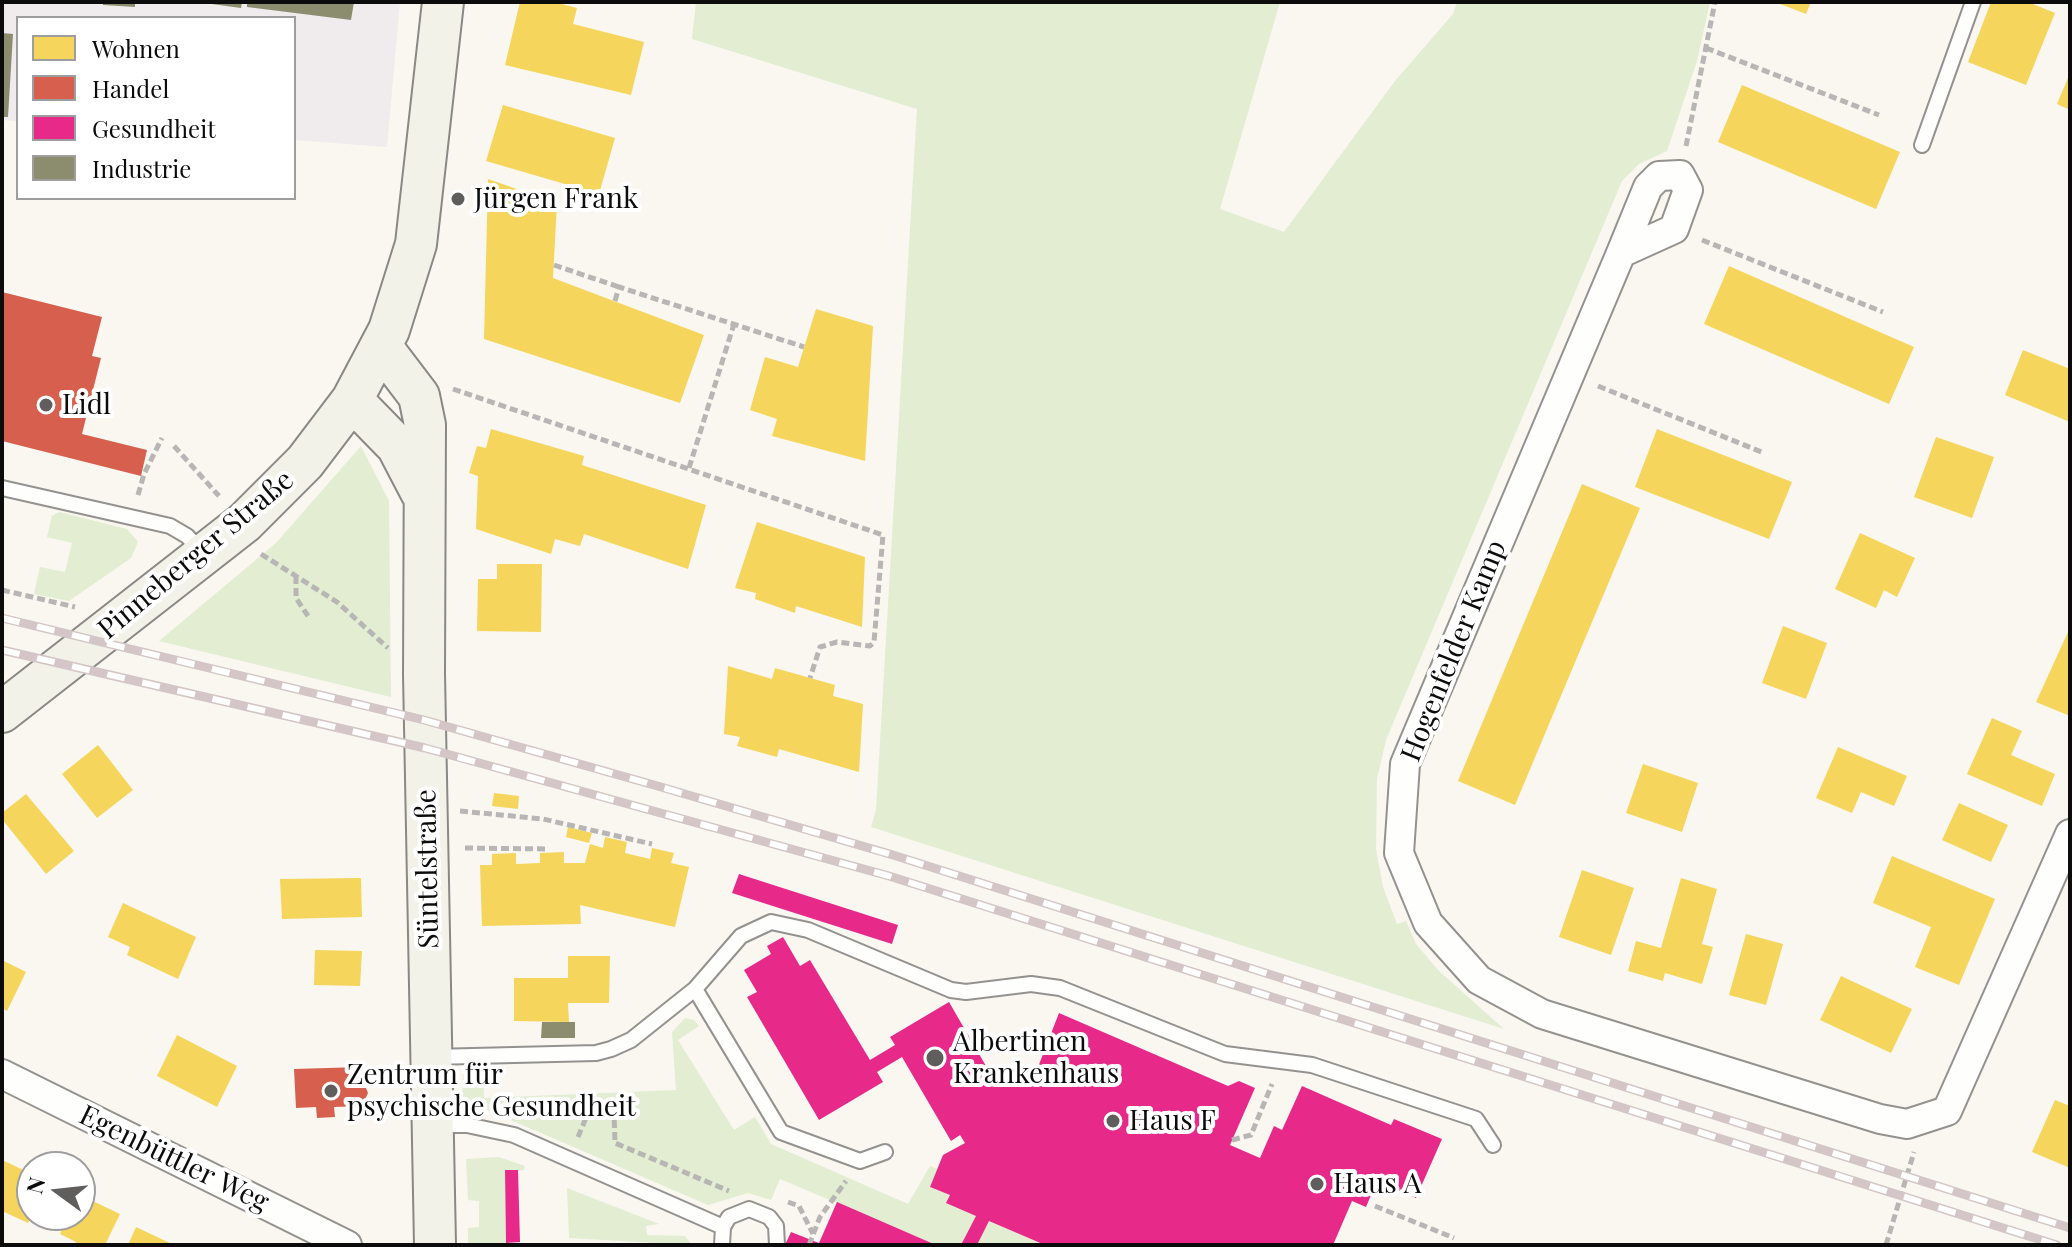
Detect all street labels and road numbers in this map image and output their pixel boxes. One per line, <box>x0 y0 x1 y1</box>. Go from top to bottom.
street label: Pinneberger Straße <box>92 464 300 646</box>
street label: Hogenfelder Kamp <box>1394 536 1514 766</box>
street label: Süntelstraße <box>410 789 446 949</box>
street label: Egenbüttler Weg <box>74 1099 274 1219</box>

